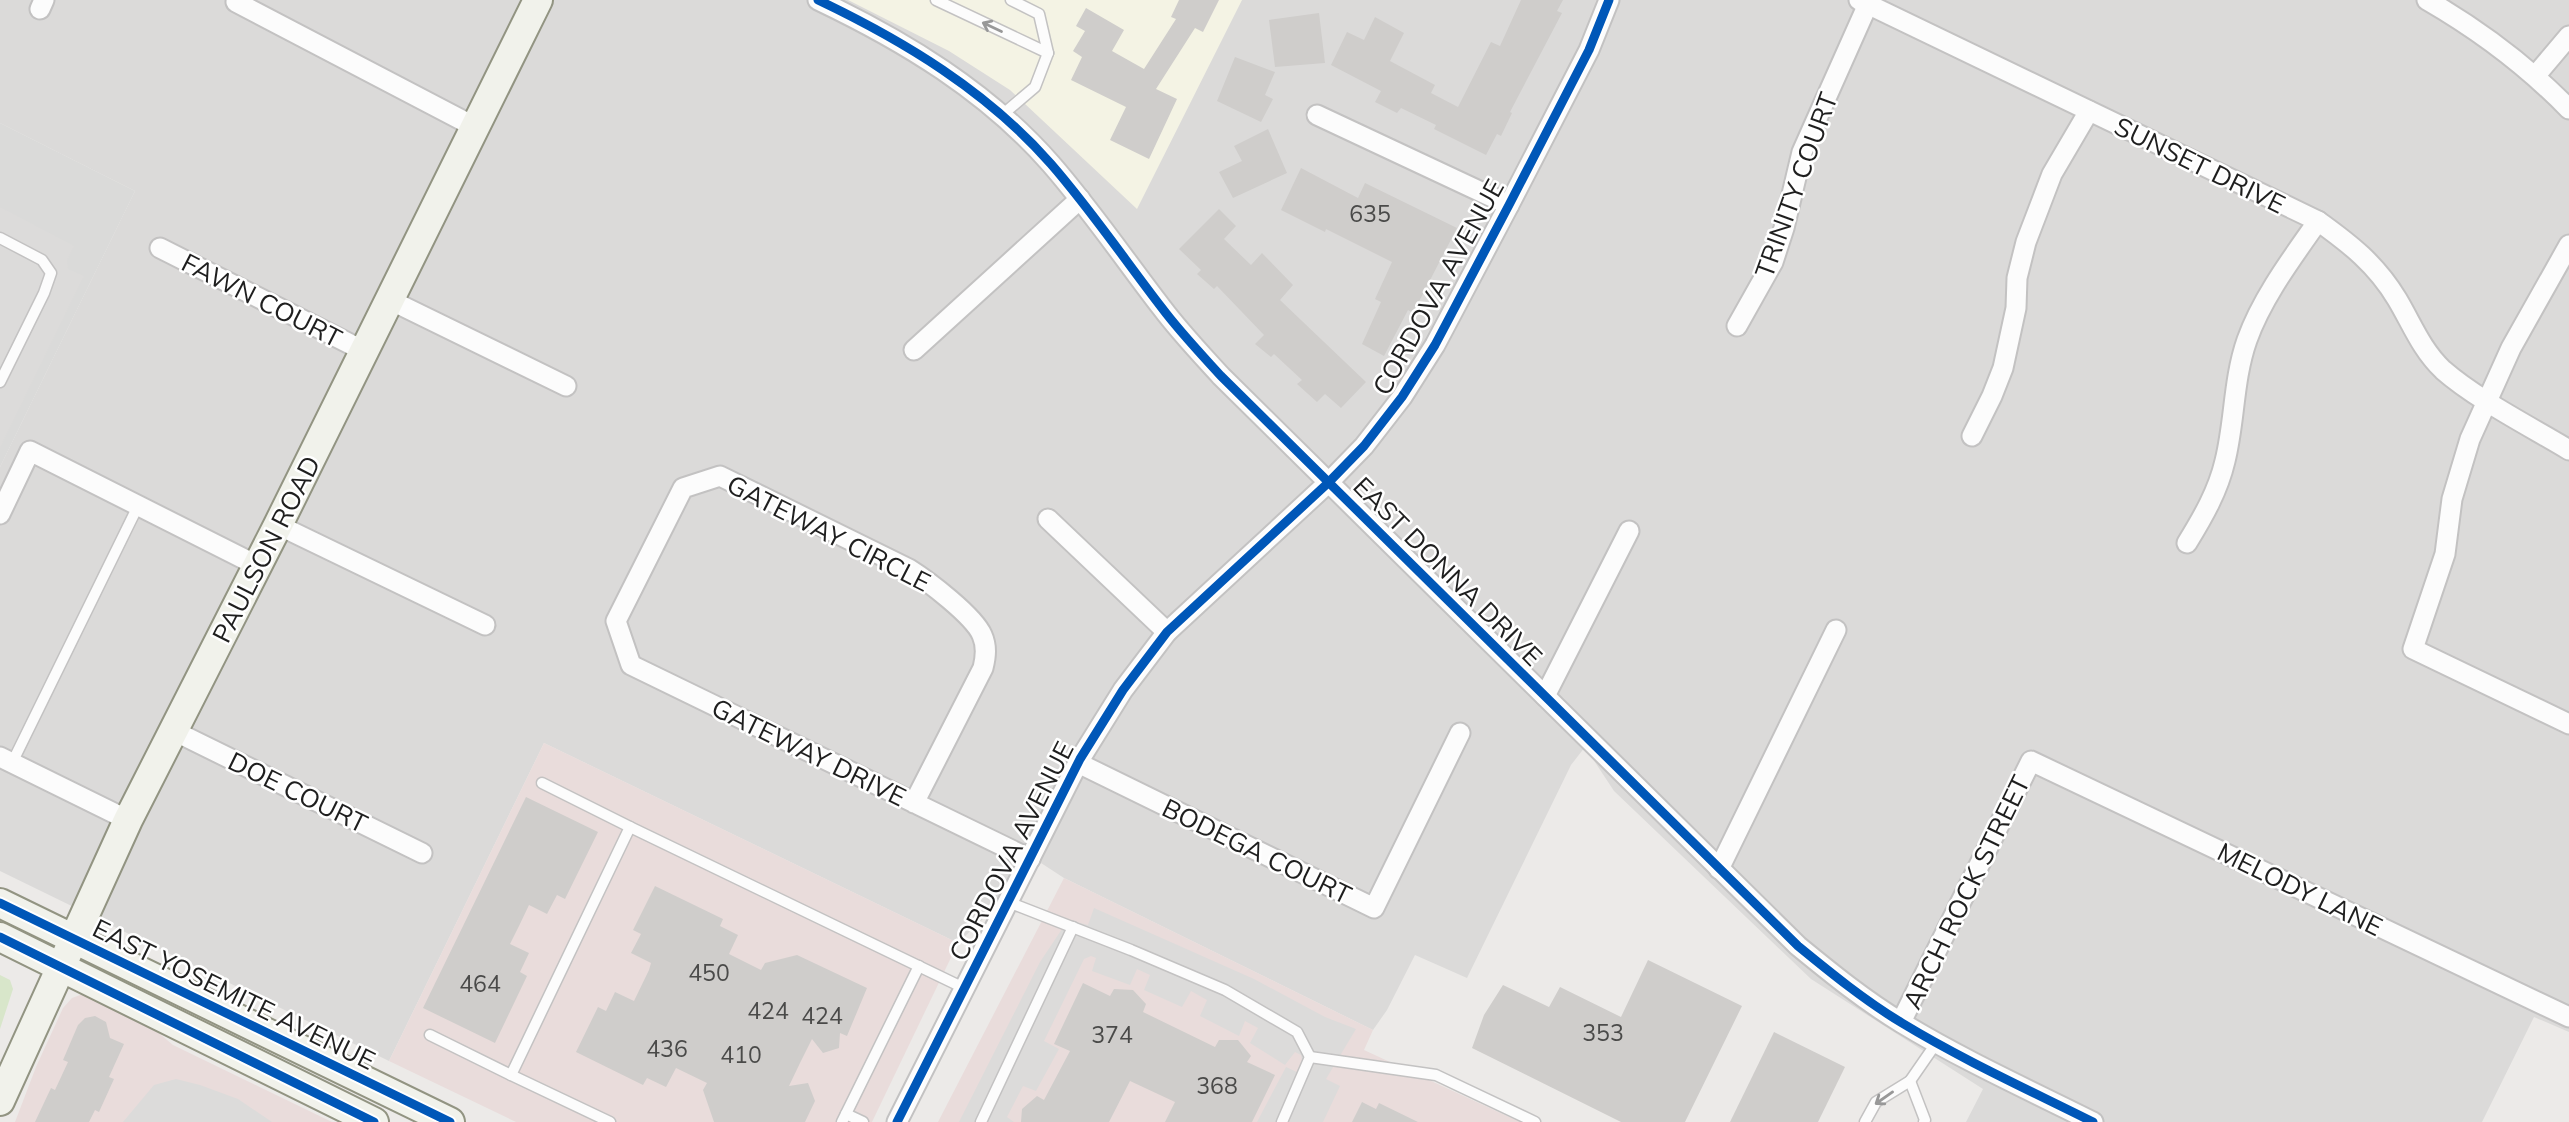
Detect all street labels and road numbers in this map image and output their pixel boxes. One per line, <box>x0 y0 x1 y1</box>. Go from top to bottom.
street label: TRINITY COURT <box>1747 88 1845 282</box>
street label: SUNSET DRIVE <box>2109 109 2291 221</box>
street label: CORDOVA AVENUE <box>1365 173 1511 401</box>
street label: FAWN COURT <box>176 245 348 355</box>
street label: PAULSON ROAD <box>205 450 327 648</box>
street label: GATEWAY CIRCLE <box>722 467 936 599</box>
street label: EAST DONNA DRIVE <box>1347 470 1549 672</box>
street label: GATEWAY DRIVE <box>706 691 912 813</box>
street label: CORDOVA AVENUE <box>941 736 1081 966</box>
street label: DOE COURT <box>223 744 373 840</box>
street label: ARCH ROCK STREET <box>1895 770 2037 1014</box>
street label: BODEGA COURT <box>1157 791 1357 911</box>
street label: MELODY LANE <box>2212 835 2388 943</box>
street label: EAST YOSEMITE AVENUE <box>87 911 381 1077</box>

